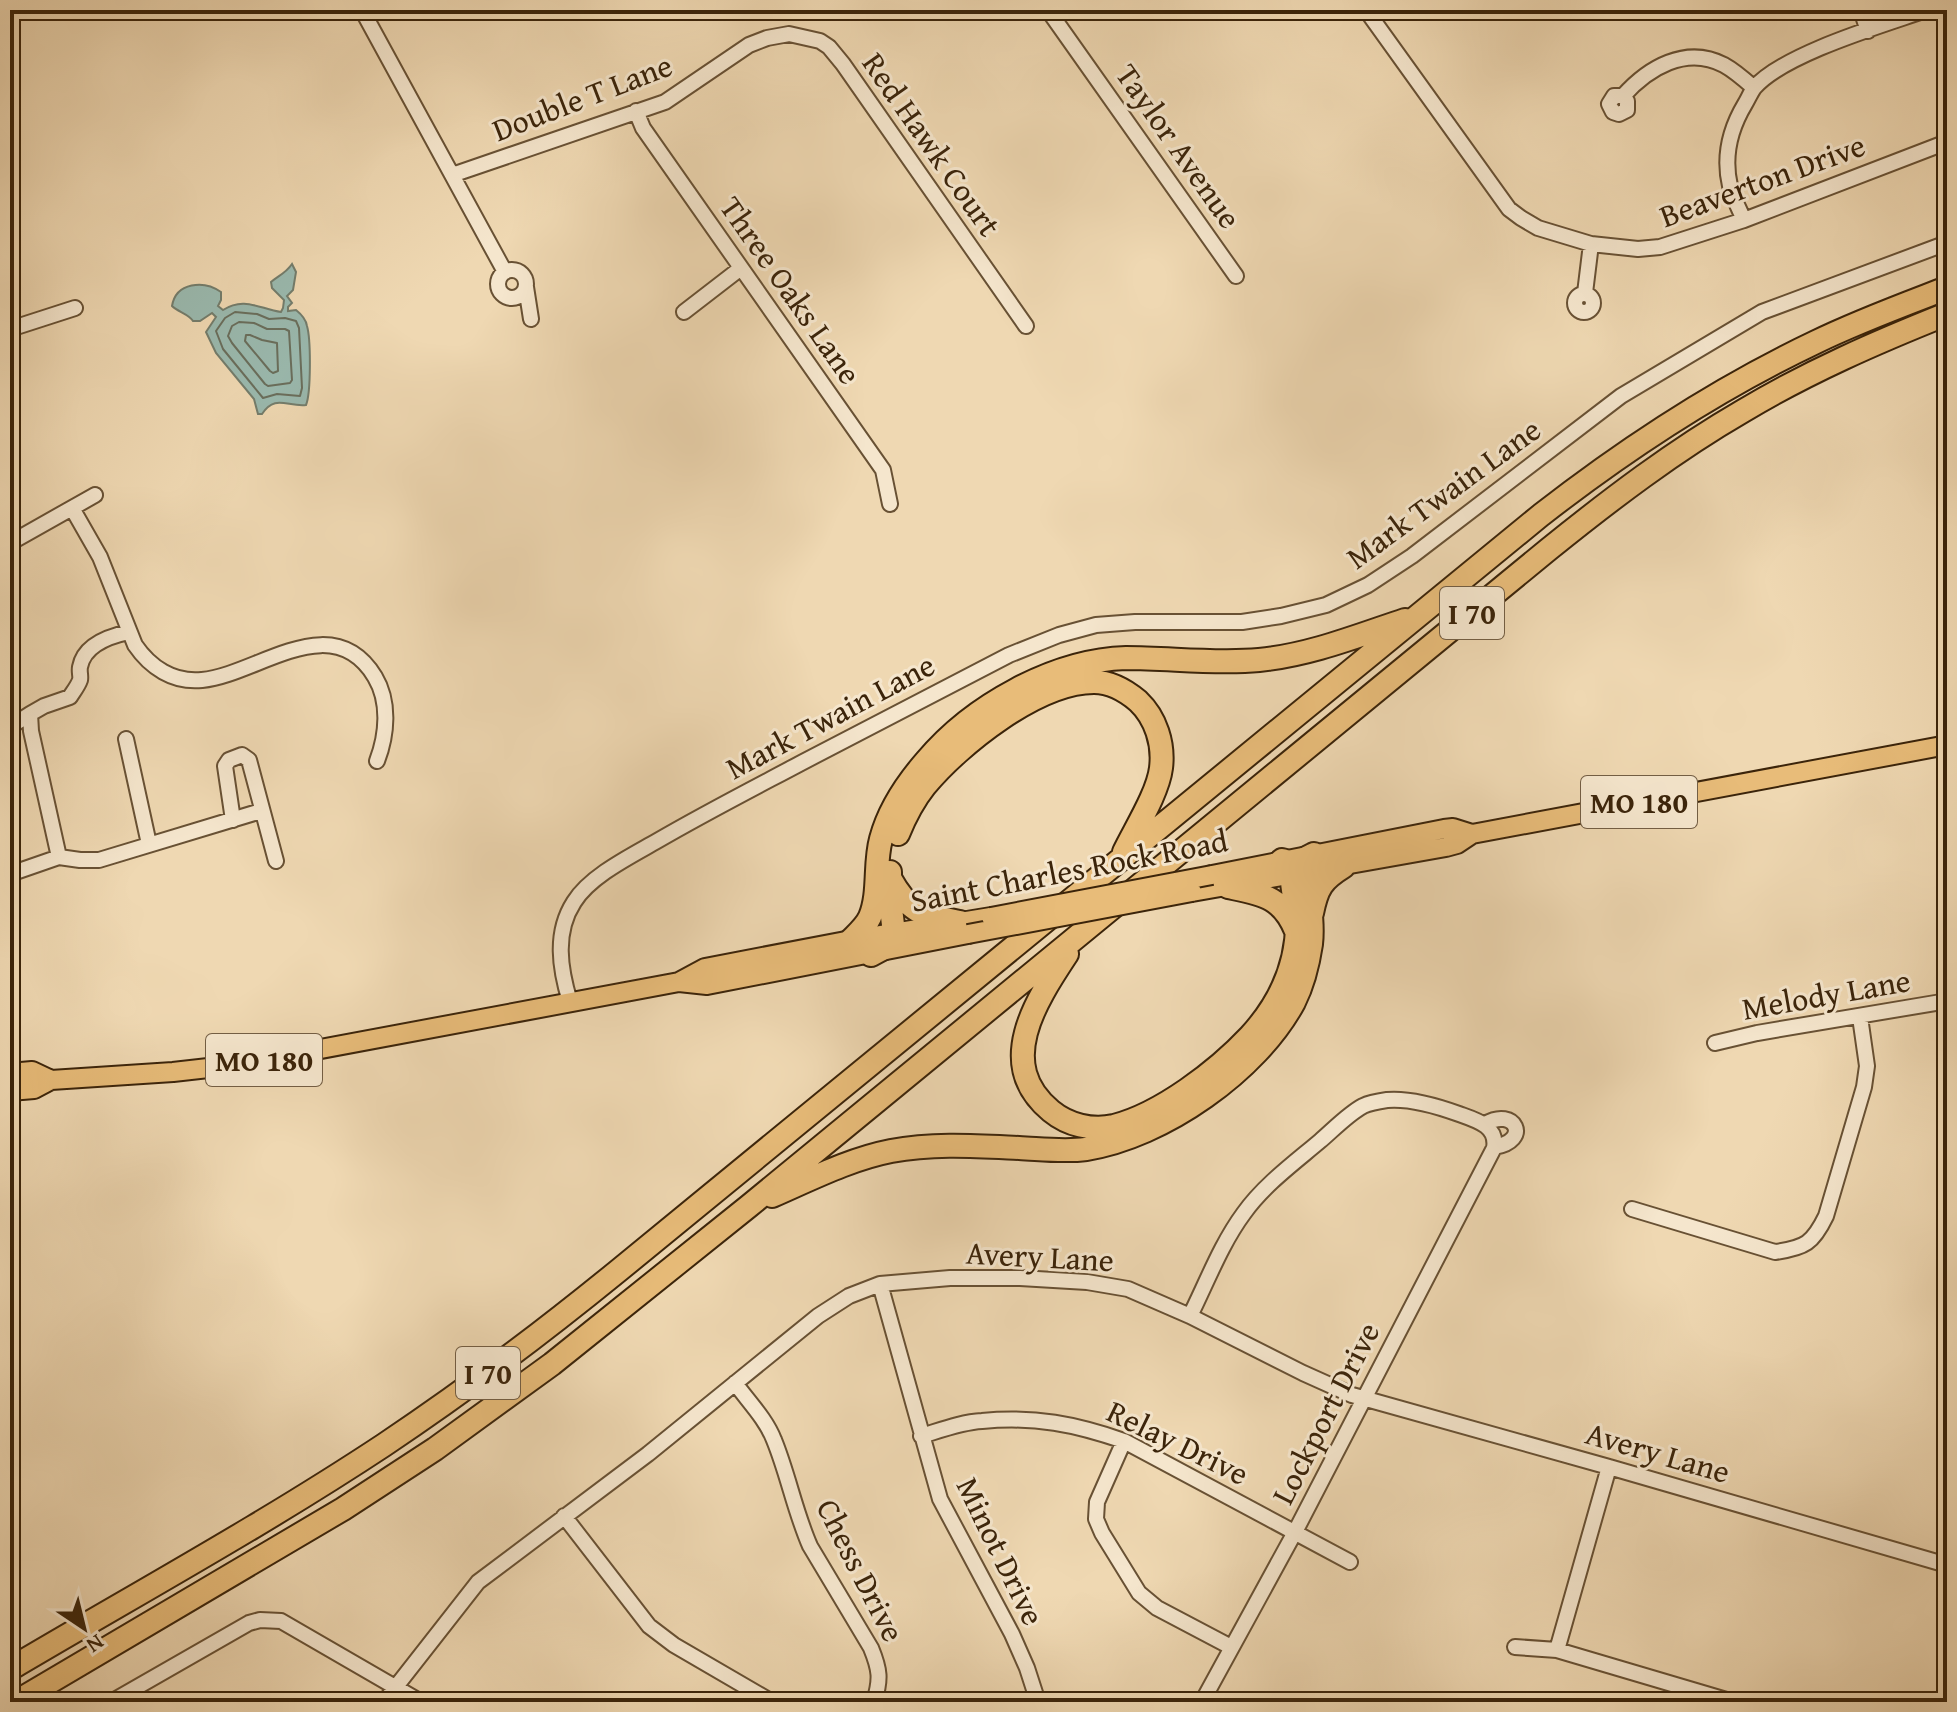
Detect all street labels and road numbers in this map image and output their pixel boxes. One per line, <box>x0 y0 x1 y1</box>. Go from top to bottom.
street label: Double T Lane <box>485 41 679 153</box>
street label: Red Hawk Court <box>851 42 1013 246</box>
street label: Taylor Avenue <box>1105 54 1253 238</box>
street label: Beaverton Drive <box>1653 121 1871 239</box>
street label: Three Oaks Lane <box>709 186 873 394</box>
street label: Mark Twain Lane <box>1336 406 1550 580</box>
road number: I 70 <box>1440 587 1504 639</box>
street label: Mark Twain Lane <box>717 641 943 791</box>
road number: MO 180 <box>1581 776 1697 828</box>
street label: Saint Charles Rock Road <box>906 816 1232 924</box>
street label: Melody Lane <box>1738 956 1914 1032</box>
road number: MO 180 <box>206 1034 322 1086</box>
street label: Avery Lane <box>965 1229 1115 1283</box>
street label: Lockport Drive <box>1259 1314 1391 1512</box>
road number: I 70 <box>456 1347 520 1399</box>
street label: Relay Drive <box>1099 1387 1257 1497</box>
street label: Avery Lane <box>1580 1409 1736 1495</box>
street label: Minot Drive <box>945 1469 1057 1633</box>
street label: Chess Drive <box>805 1490 917 1650</box>

